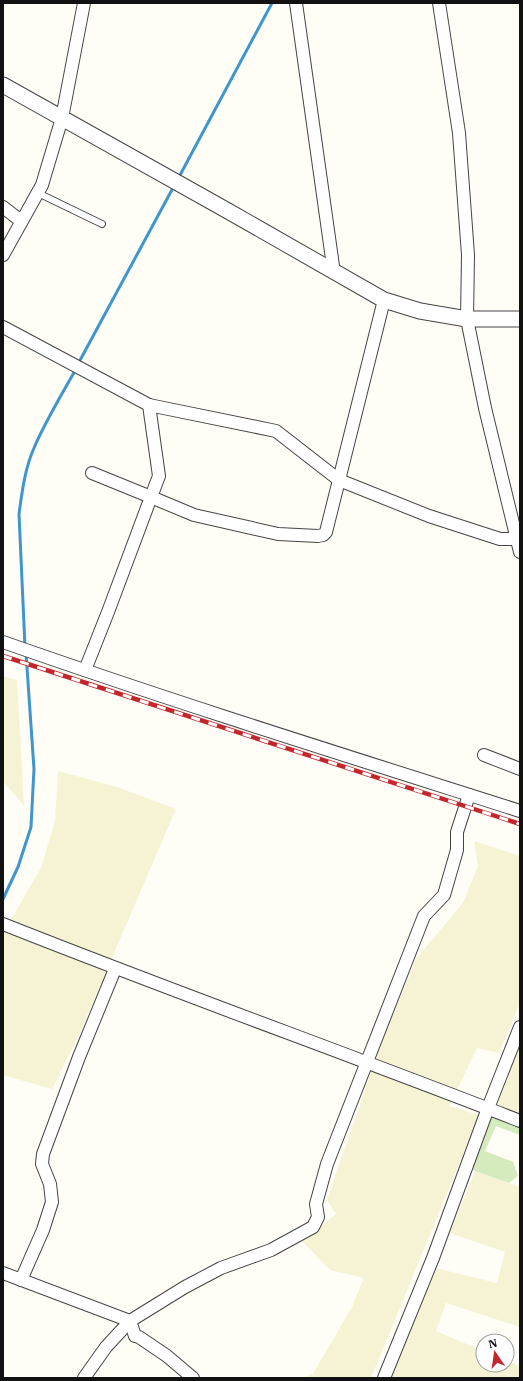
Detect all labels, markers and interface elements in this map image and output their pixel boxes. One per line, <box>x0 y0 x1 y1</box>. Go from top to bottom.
north arrow <box>475 1333 515 1373</box>
text: N <box>487 1335 499 1351</box>

